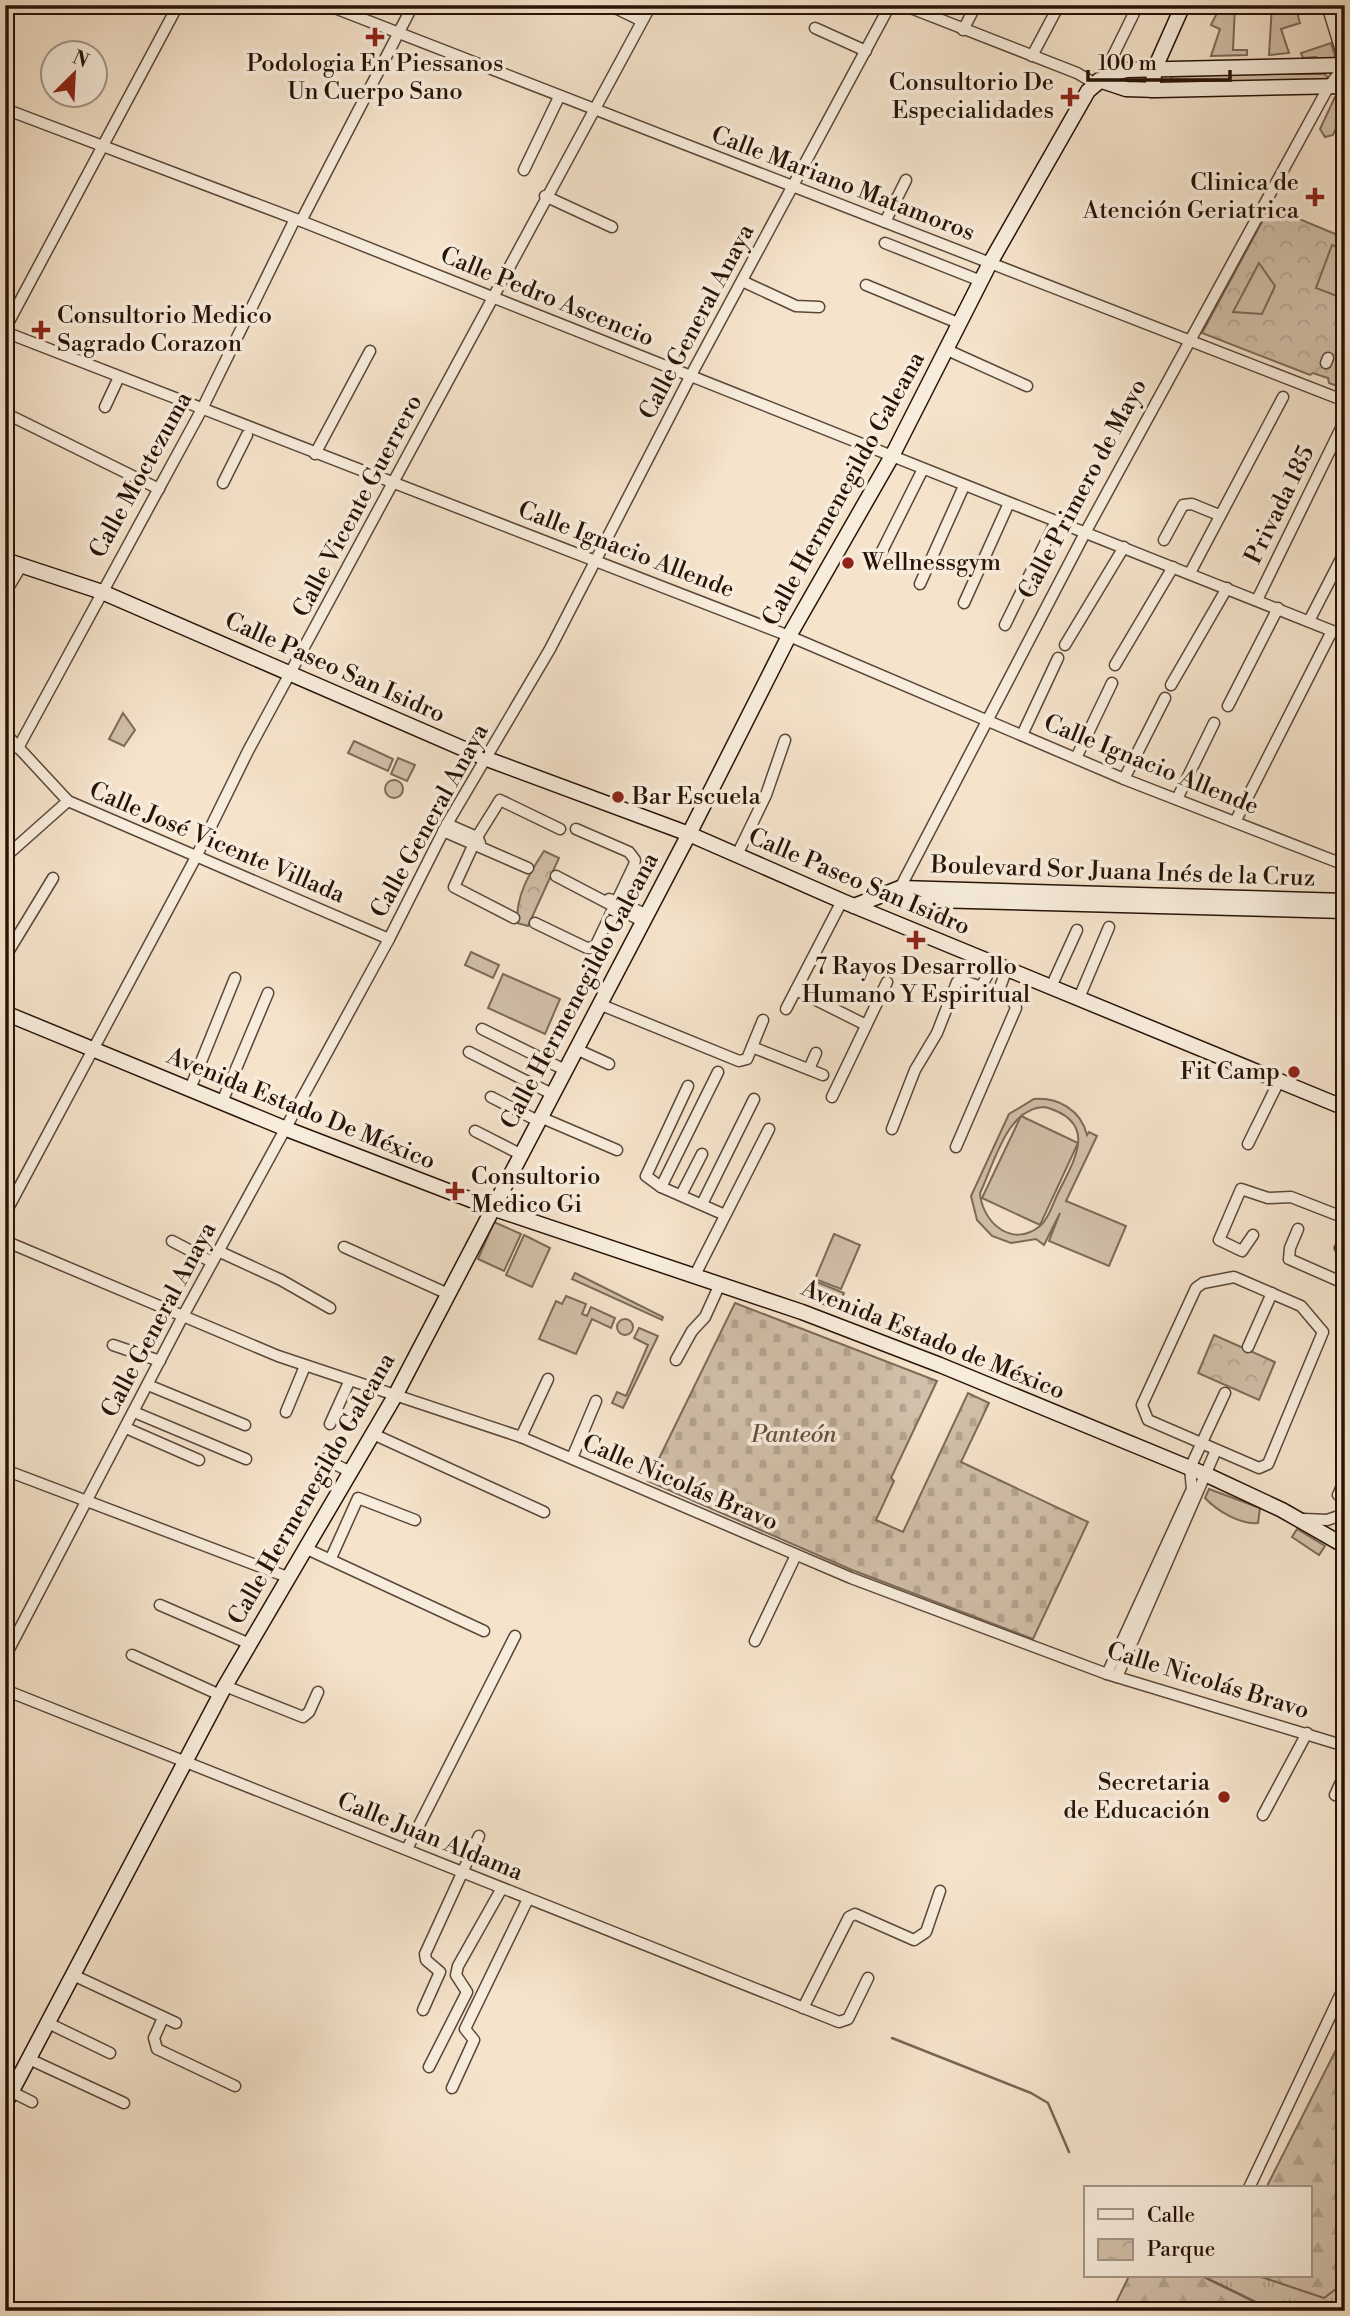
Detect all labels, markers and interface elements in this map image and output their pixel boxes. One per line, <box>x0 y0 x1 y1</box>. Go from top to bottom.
marker: Podologia En Piessanos Un Cuerpo Sano <box>365 27 385 47</box>
north arrow <box>38 38 108 108</box>
scale bar <box>1088 38 1229 82</box>
text: N <box>69 45 92 73</box>
place label: Podologia En Piessanos Un Cuerpo Sano <box>246 49 504 107</box>
text: 100 m <box>1098 51 1157 77</box>
place label: Consultorio De Especialidades <box>889 68 1054 126</box>
marker: Consultorio De Especialidades <box>1060 87 1080 107</box>
street label: Calle Mariano Matamoros <box>707 120 979 248</box>
place label: Clinica de Atención Geriatrica <box>1082 168 1300 226</box>
marker: Clinica de Atención Geriatrica <box>1305 187 1325 207</box>
street label: Calle General Anaya <box>633 218 762 425</box>
street label: Calle Pedro Ascencio <box>436 240 658 354</box>
place label: Consultorio Medico Sagrado Corazon <box>57 301 272 359</box>
marker: Consultorio Medico Sagrado Corazon <box>31 320 51 340</box>
street label: Calle Hermenegildo Galeana <box>756 346 932 631</box>
street label: Calle Primero de Mayo <box>1012 374 1154 604</box>
street label: Calle Moctezuma <box>83 386 200 563</box>
street label: Calle Vicente Guerrero <box>287 390 429 622</box>
street label: Privada 185 <box>1239 441 1321 569</box>
street label: Calle Ignacio Allende <box>514 495 738 605</box>
place label: Wellnessgym <box>861 548 1001 578</box>
marker: Wellnessgym <box>840 555 856 571</box>
street label: Calle Paseo San Isidro <box>220 606 450 730</box>
street label: Calle Ignacio Allende <box>1039 708 1263 822</box>
street label: Calle General Anaya <box>364 718 496 923</box>
street label: Calle José Vicente Villada <box>85 776 350 911</box>
place label: Bar Escuela <box>631 782 761 812</box>
marker: Bar Escuela <box>610 789 626 805</box>
street label: Calle Paseo San Isidro <box>744 822 974 942</box>
street label: Calle Hermenegildo Galeana <box>494 847 666 1134</box>
street label: Boulevard Sor Juana Inés de la Cruz <box>929 850 1316 894</box>
marker: 7 Rayos Desarrollo Humano Y Espiritual <box>906 930 926 950</box>
place label: 7 Rayos Desarrollo Humano Y Espiritual <box>802 952 1030 1010</box>
street label: Avenida Estado De México <box>161 1041 440 1177</box>
place label: Fit Camp <box>1180 1057 1280 1087</box>
marker: Fit Camp <box>1286 1064 1302 1080</box>
place label: Consultorio Medico Gi <box>471 1162 601 1220</box>
marker: Consultorio Medico Gi <box>445 1181 465 1201</box>
street label: Calle General Anaya <box>95 1216 224 1423</box>
street label: Avenida Estado de México <box>796 1273 1069 1407</box>
street label: Calle Hermenegildo Galeana <box>222 1347 403 1630</box>
park label: Panteón <box>750 1420 837 1450</box>
street label: Calle Nicolás Bravo <box>578 1428 782 1538</box>
street label: Calle Nicolás Bravo <box>1103 1636 1313 1726</box>
place label: Secretaria de Educación <box>1063 1768 1211 1826</box>
street label: Calle Juan Aldama <box>333 1786 528 1888</box>
marker: Secretaria de Educación <box>1216 1789 1232 1805</box>
legend <box>1084 2186 1312 2278</box>
text: Calle <box>1147 2203 1195 2229</box>
text: Parque <box>1147 2237 1215 2263</box>

